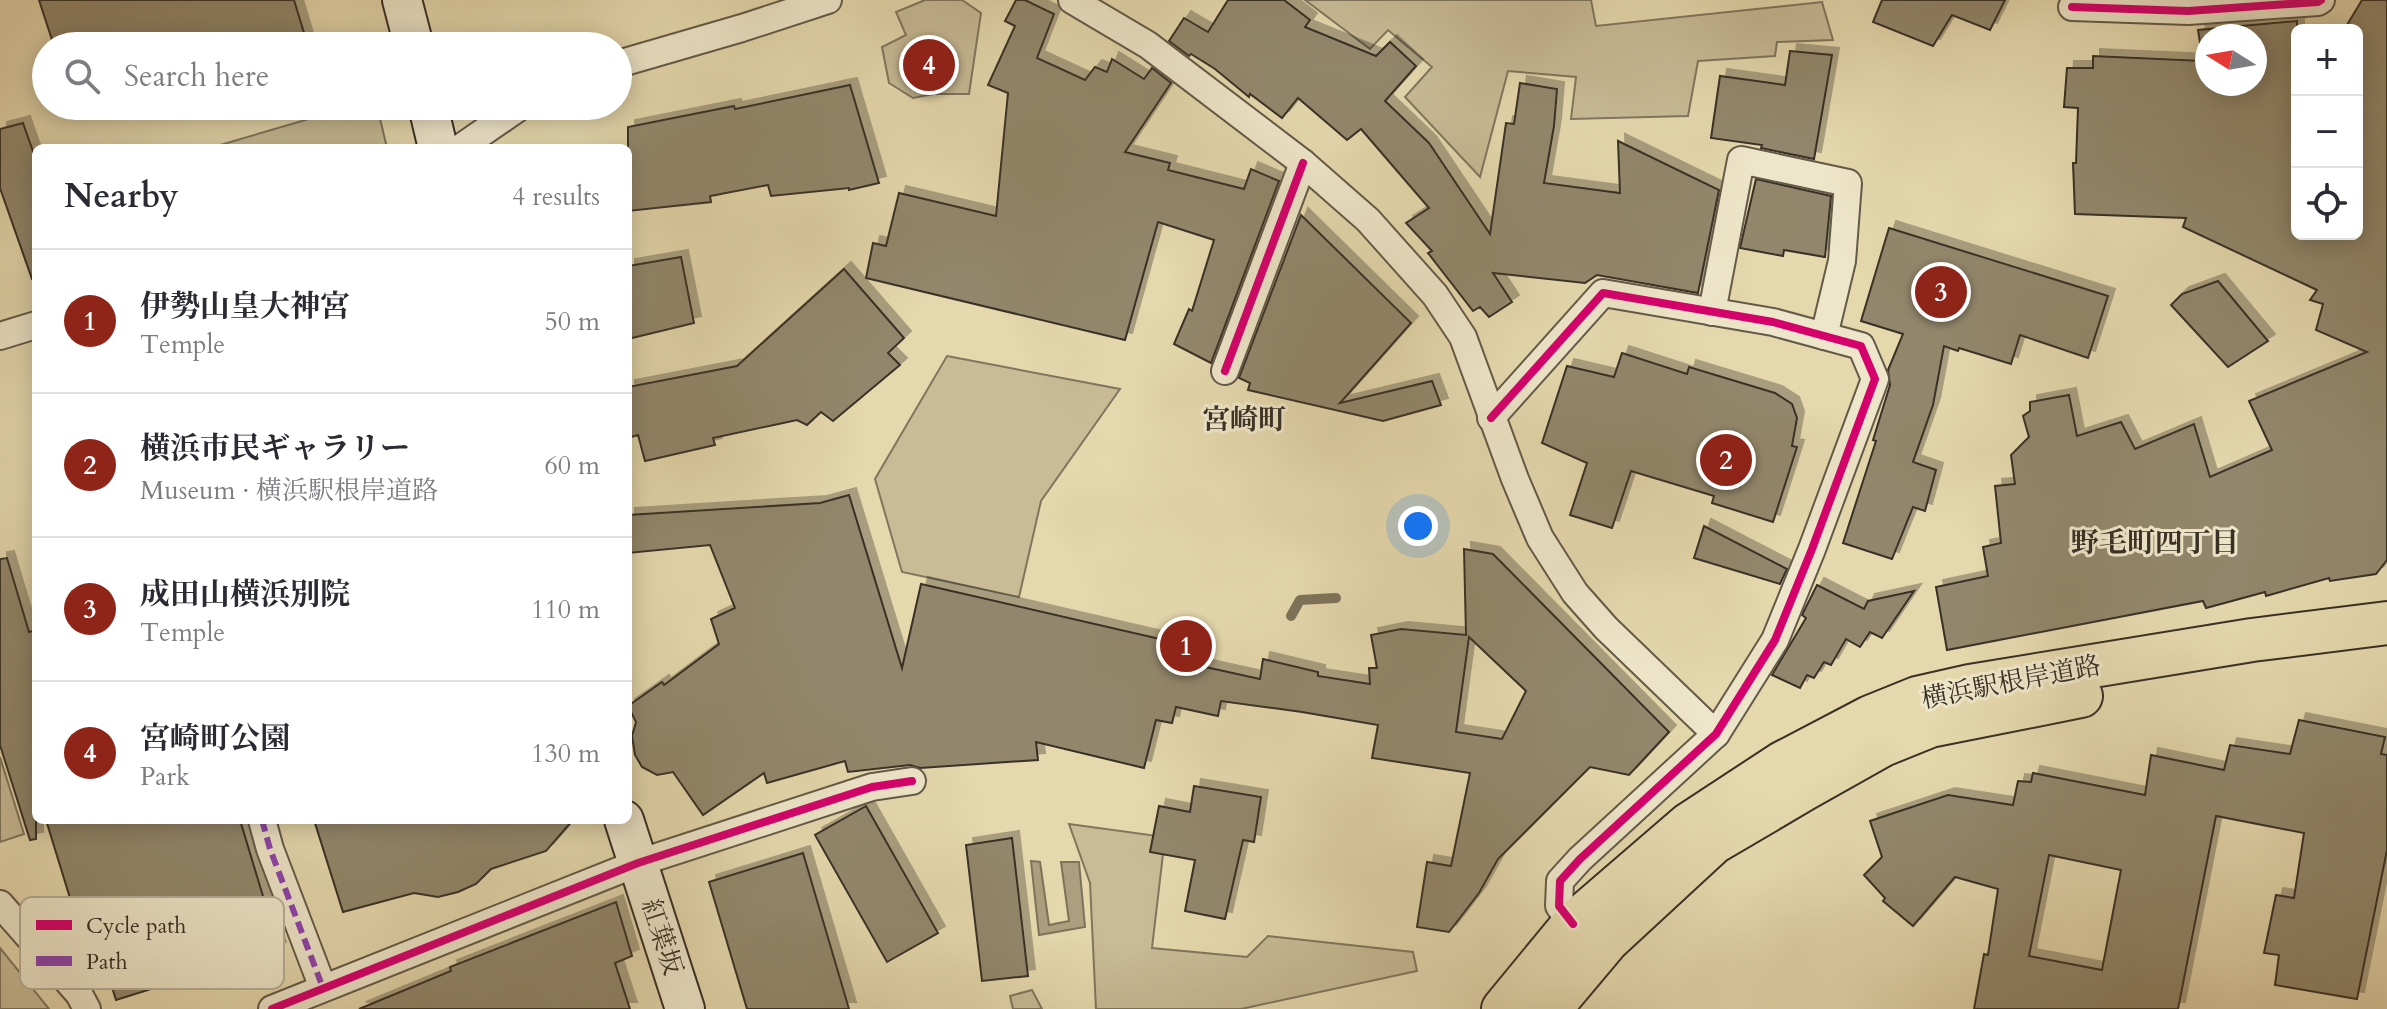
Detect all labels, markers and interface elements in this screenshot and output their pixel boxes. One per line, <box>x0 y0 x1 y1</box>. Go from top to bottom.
north arrow <box>2195 24 2267 96</box>
map controls <box>2291 24 2363 240</box>
button: + <box>2291 24 2363 96</box>
search box <box>32 32 632 120</box>
pin: 4 <box>903 35 955 95</box>
icon: search <box>60 54 104 98</box>
text: Search here <box>124 56 269 97</box>
button: − <box>2291 96 2363 168</box>
button: locate <box>2291 168 2363 240</box>
text: Nearby <box>64 173 179 219</box>
text: 4 results <box>512 179 600 214</box>
pin: 3 <box>1915 262 1967 322</box>
text: 伊勢山皇大神宮 <box>140 286 350 327</box>
text: 1 <box>83 304 97 339</box>
text: 50 m <box>544 304 600 339</box>
text: Temple <box>140 327 225 362</box>
district label: 宮崎町 <box>1202 401 1286 439</box>
text: 横浜市民ギャラリー <box>140 428 410 469</box>
pin: 2 <box>1700 430 1752 490</box>
text: 2 <box>83 448 97 483</box>
text: 60 m <box>544 448 600 483</box>
text: Museum · 横浜駅根岸道路 <box>140 473 438 508</box>
your location <box>1398 506 1438 546</box>
district label: 野毛町四丁目 <box>2071 524 2239 562</box>
text: 成田山横浜別院 <box>140 574 350 615</box>
text: 3 <box>83 592 97 627</box>
text: 110 m <box>531 592 600 627</box>
text: Temple <box>140 615 225 650</box>
pin: 1 <box>1160 616 1212 676</box>
street label: 横浜駅根岸道路 <box>1918 647 2104 717</box>
text: 宮崎町公園 <box>140 718 290 759</box>
text: 4 <box>83 736 97 771</box>
text: 130 m <box>531 736 600 771</box>
text: Park <box>140 759 190 794</box>
street label: 紅葉坂 <box>633 894 691 980</box>
legend <box>20 897 284 989</box>
text: Cycle path <box>86 911 186 941</box>
text: Path <box>86 947 128 977</box>

